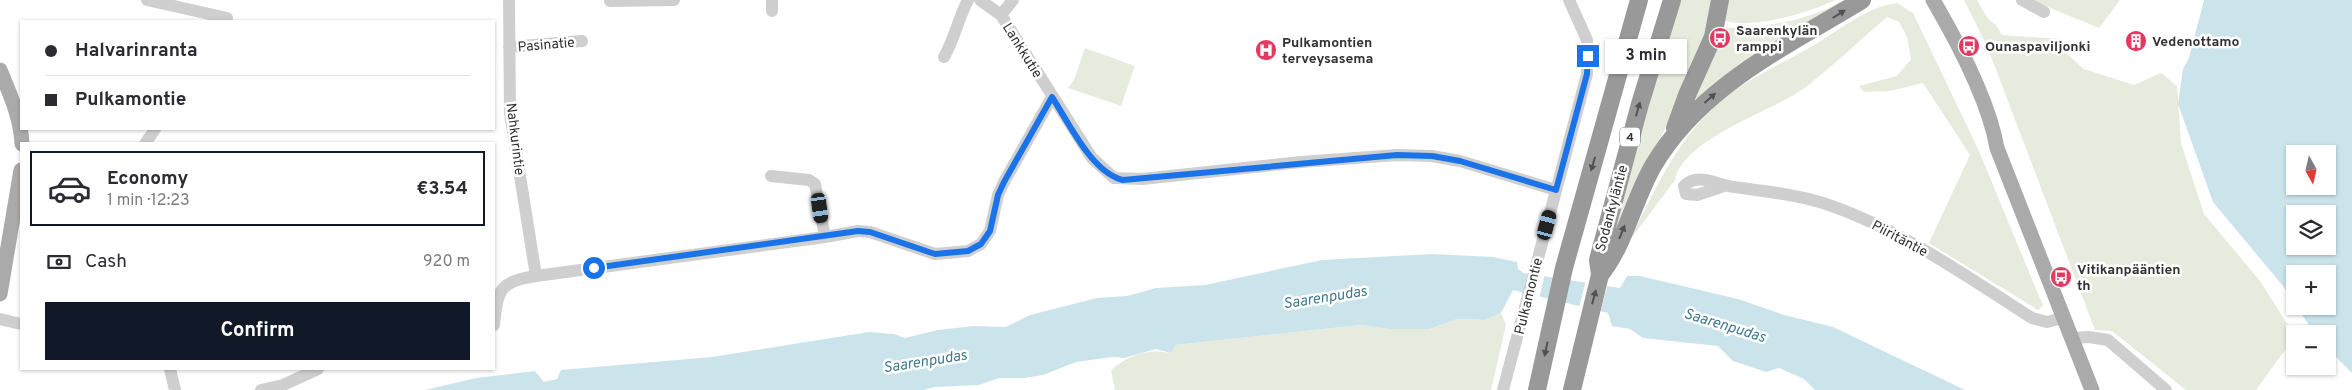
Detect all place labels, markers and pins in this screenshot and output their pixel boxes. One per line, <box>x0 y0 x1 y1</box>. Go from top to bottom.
place label: Saarenkylän ramppi <box>1736 23 1818 56</box>
bus stop icon: Saarenkylän ramppi <box>1708 26 1732 50</box>
building icon: Vedenottamo <box>2124 29 2148 53</box>
bus stop icon: Ounaspaviljonki <box>1957 34 1981 58</box>
place label: Vedenottamo <box>2152 34 2240 51</box>
place label: Pulkamontien terveysasema <box>1282 35 1373 68</box>
hospital icon: Pulkamontien terveysasema <box>1254 38 1278 62</box>
place label: Ounaspaviljonki <box>1985 39 2090 56</box>
place label: Vitikanpääntien th <box>2077 262 2181 295</box>
bus stop icon: Vitikanpääntien th <box>2049 265 2073 289</box>

